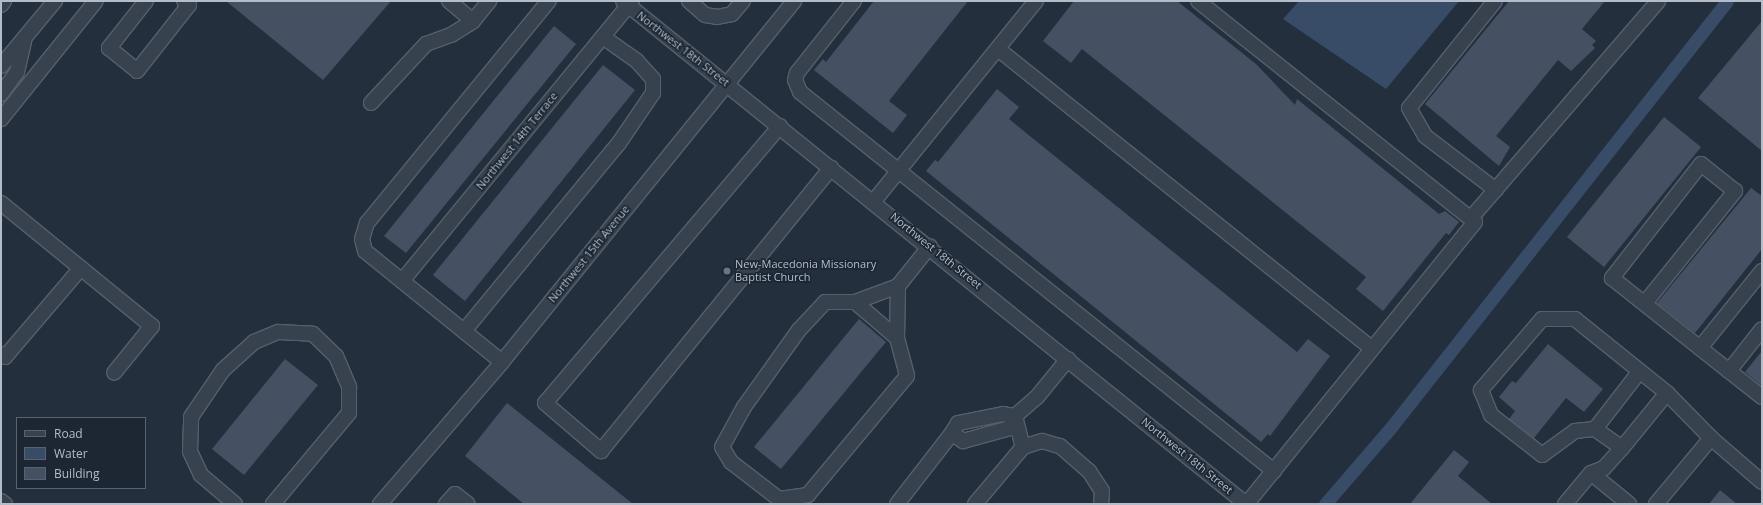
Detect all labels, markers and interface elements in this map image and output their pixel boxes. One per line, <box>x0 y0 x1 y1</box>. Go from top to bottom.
street label: Northwest 18th Street <box>634 9 732 89</box>
street label: Northwest 14th Terrace <box>474 90 560 192</box>
street label: Northwest 15th Avenue <box>546 203 632 305</box>
street label: Northwest 18th Street <box>888 210 984 292</box>
place label: New-Macedonia Missionary Baptist Church <box>735 258 876 284</box>
marker: New-Macedonia Missionary Baptist Church <box>722 266 732 276</box>
street label: Northwest 18th Street <box>1139 415 1235 497</box>
legend <box>16 417 146 489</box>
text: Road <box>54 425 83 442</box>
text: Water <box>54 445 88 462</box>
text: Building <box>54 465 99 482</box>

